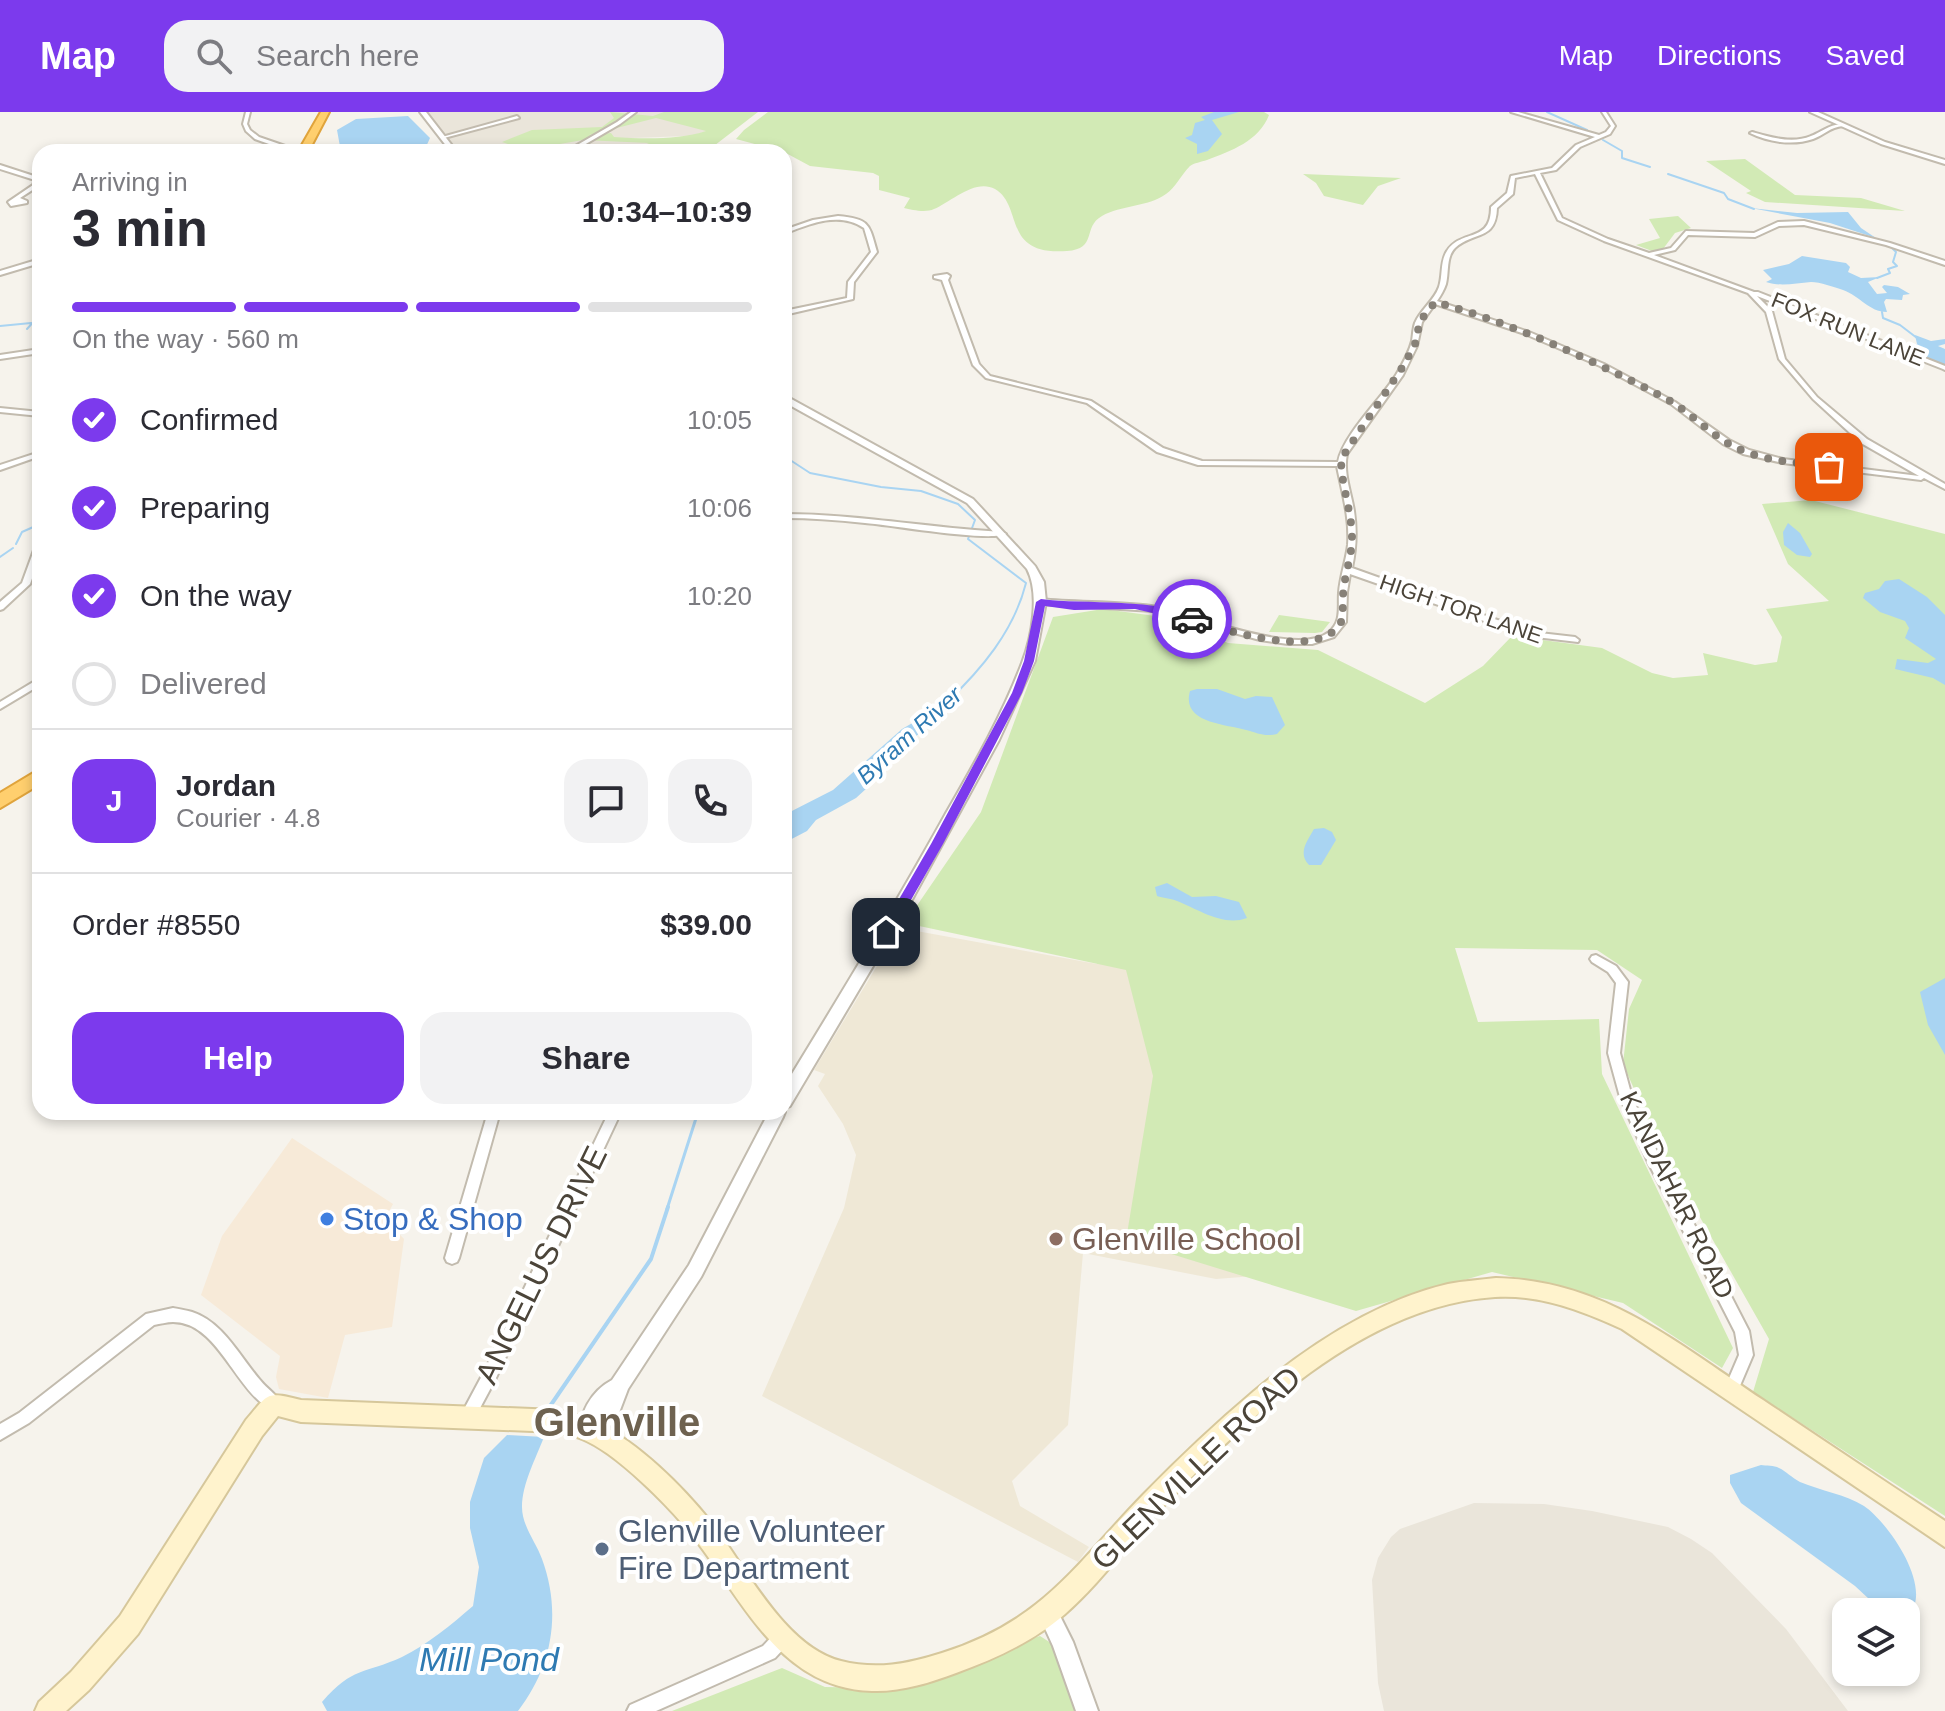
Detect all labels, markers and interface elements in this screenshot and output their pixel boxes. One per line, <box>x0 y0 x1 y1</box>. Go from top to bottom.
search box <box>164 20 724 92</box>
icon: search <box>192 34 236 78</box>
text: Map <box>40 35 116 77</box>
text: Search here <box>256 39 419 72</box>
text: Map <box>1559 40 1613 71</box>
text: Directions <box>1657 40 1782 71</box>
text: Saved <box>1826 40 1905 71</box>
text: Arriving in <box>72 167 188 197</box>
text: 10:34–10:39 <box>582 195 752 228</box>
text: 3 min <box>72 199 208 257</box>
street label: FOX RUN LANE <box>1768 287 1928 371</box>
text: On the way · 560 m <box>72 324 299 354</box>
icon: check <box>72 398 116 442</box>
text: Confirmed <box>140 403 278 436</box>
text: 10:05 <box>687 405 752 435</box>
pin <box>1795 433 1863 501</box>
icon: bag <box>1807 445 1851 489</box>
icon: check <box>72 486 116 530</box>
text: Preparing <box>140 491 270 524</box>
text: 10:06 <box>687 493 752 523</box>
street label: HIGH TOR LANE <box>1376 569 1546 649</box>
icon: check <box>72 574 116 618</box>
text: On the way <box>140 579 292 612</box>
courier <box>1152 579 1232 659</box>
text: 10:20 <box>687 581 752 611</box>
icon: car <box>1170 597 1214 641</box>
text: Delivered <box>140 667 267 700</box>
water label: Byram River <box>851 680 968 789</box>
button: chat <box>564 759 648 843</box>
button: phone <box>668 759 752 843</box>
text: Jordan <box>176 769 276 802</box>
text: J <box>106 784 122 817</box>
text: Courier · 4.8 <box>176 803 321 833</box>
pin <box>852 898 920 966</box>
text: Order #8550 <box>72 908 240 941</box>
text: $39.00 <box>660 908 752 941</box>
icon: home <box>864 910 908 954</box>
button: Help <box>72 1012 404 1104</box>
button: Share <box>420 1012 752 1104</box>
street label: KANDAHAR ROAD <box>1614 1086 1740 1304</box>
street label: ANGELUS DRIVE <box>468 1140 614 1390</box>
place label: Stop & Shop <box>343 1201 523 1237</box>
marker: Stop & Shop <box>318 1210 336 1228</box>
place label: Glenville School <box>1072 1221 1301 1257</box>
marker: Glenville School <box>1047 1230 1065 1248</box>
street label: GLENVILLE ROAD <box>1084 1359 1308 1577</box>
district label: Glenville <box>534 1400 700 1444</box>
place label: Glenville Volunteer Fire Department <box>618 1513 885 1586</box>
marker: Glenville Volunteer Fire Department <box>593 1540 611 1558</box>
map controls <box>1832 1598 1920 1686</box>
button: layers <box>1832 1598 1920 1686</box>
water label: Mill Pond <box>419 1640 560 1678</box>

